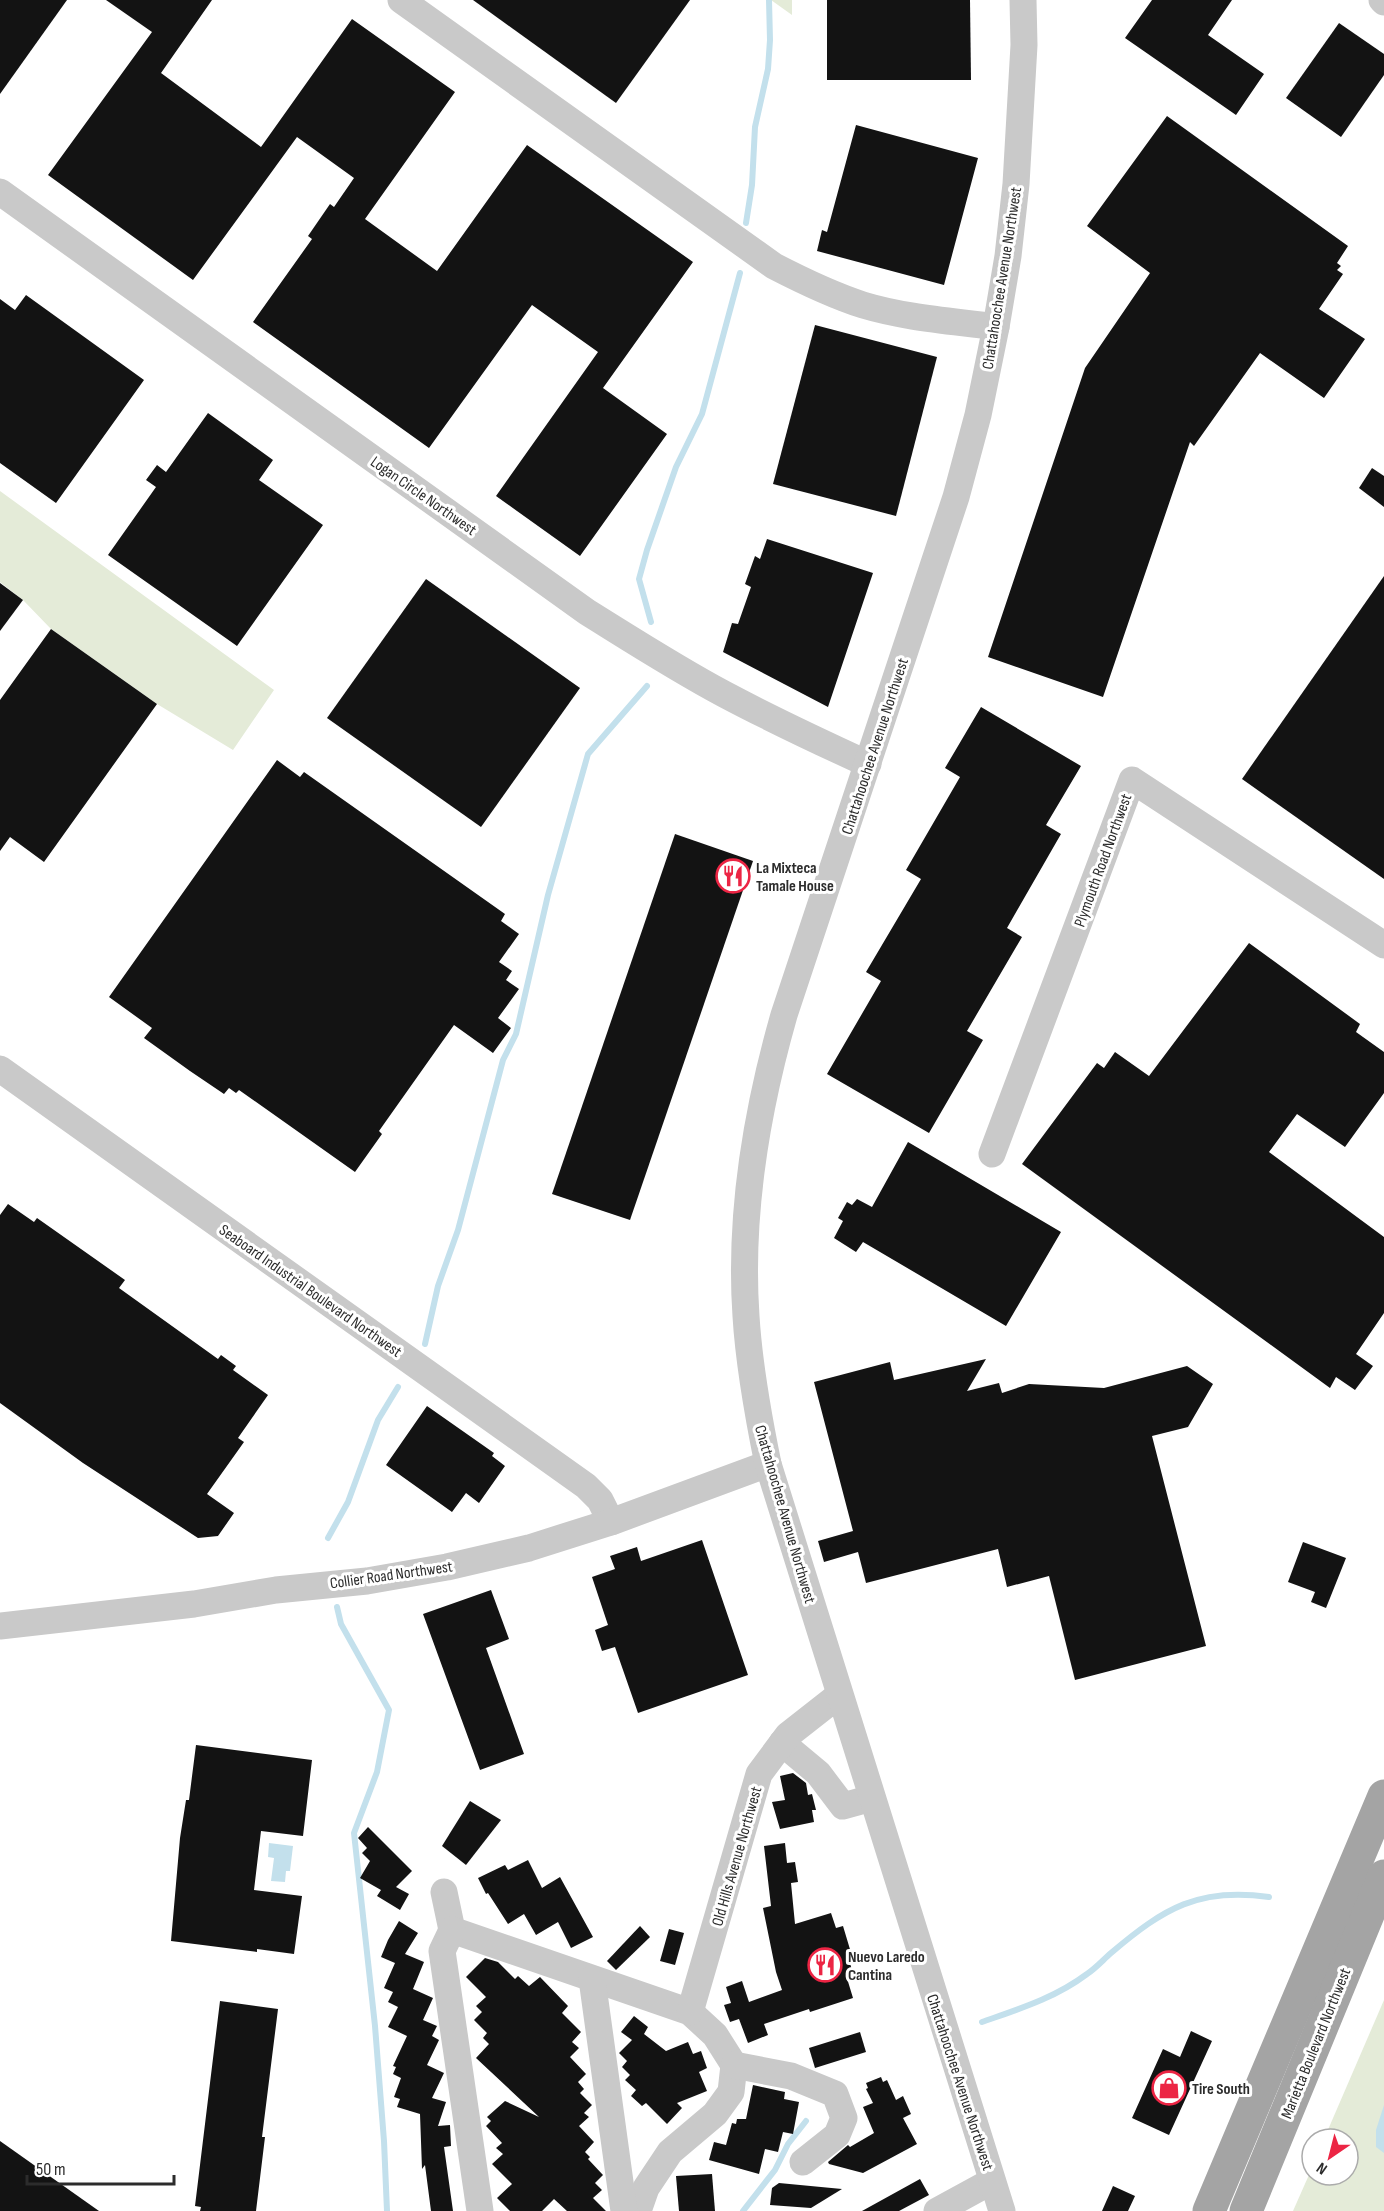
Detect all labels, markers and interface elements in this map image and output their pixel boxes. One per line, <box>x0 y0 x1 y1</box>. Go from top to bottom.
street label: Chattahoochee Avenue Northwest <box>979 186 1026 371</box>
street label: Logan Circle Northwest <box>367 453 480 540</box>
street label: Chattahoochee Avenue Northwest <box>838 656 913 837</box>
street label: Plymouth Road Northwest <box>1070 791 1136 930</box>
restaurant icon: La Mixteca Tamale House <box>715 858 751 894</box>
place label: La Mixteca Tamale House <box>756 859 834 896</box>
street label: Seaboard Industrial Boulevard Northwest <box>215 1221 405 1362</box>
street label: Chattahoochee Avenue Northwest <box>750 1423 819 1606</box>
street label: Collier Road Northwest <box>329 1557 454 1593</box>
street label: Old Hills Avenue Northwest <box>708 1784 767 1928</box>
restaurant icon: Nuevo Laredo Cantina <box>807 1947 843 1983</box>
place label: Nuevo Laredo Cantina <box>848 1948 925 1985</box>
street label: Marietta Boulevard Northwest <box>1277 1965 1355 2122</box>
street label: Chattahoochee Avenue Northwest <box>922 1992 997 2173</box>
shop icon: Tire South <box>1151 2070 1187 2106</box>
place label: Tire South <box>1192 2080 1250 2099</box>
north arrow <box>1300 2127 1360 2187</box>
scale bar <box>27 2148 174 2186</box>
text: N <box>1313 2158 1331 2178</box>
text: 50 m <box>36 2159 66 2180</box>

